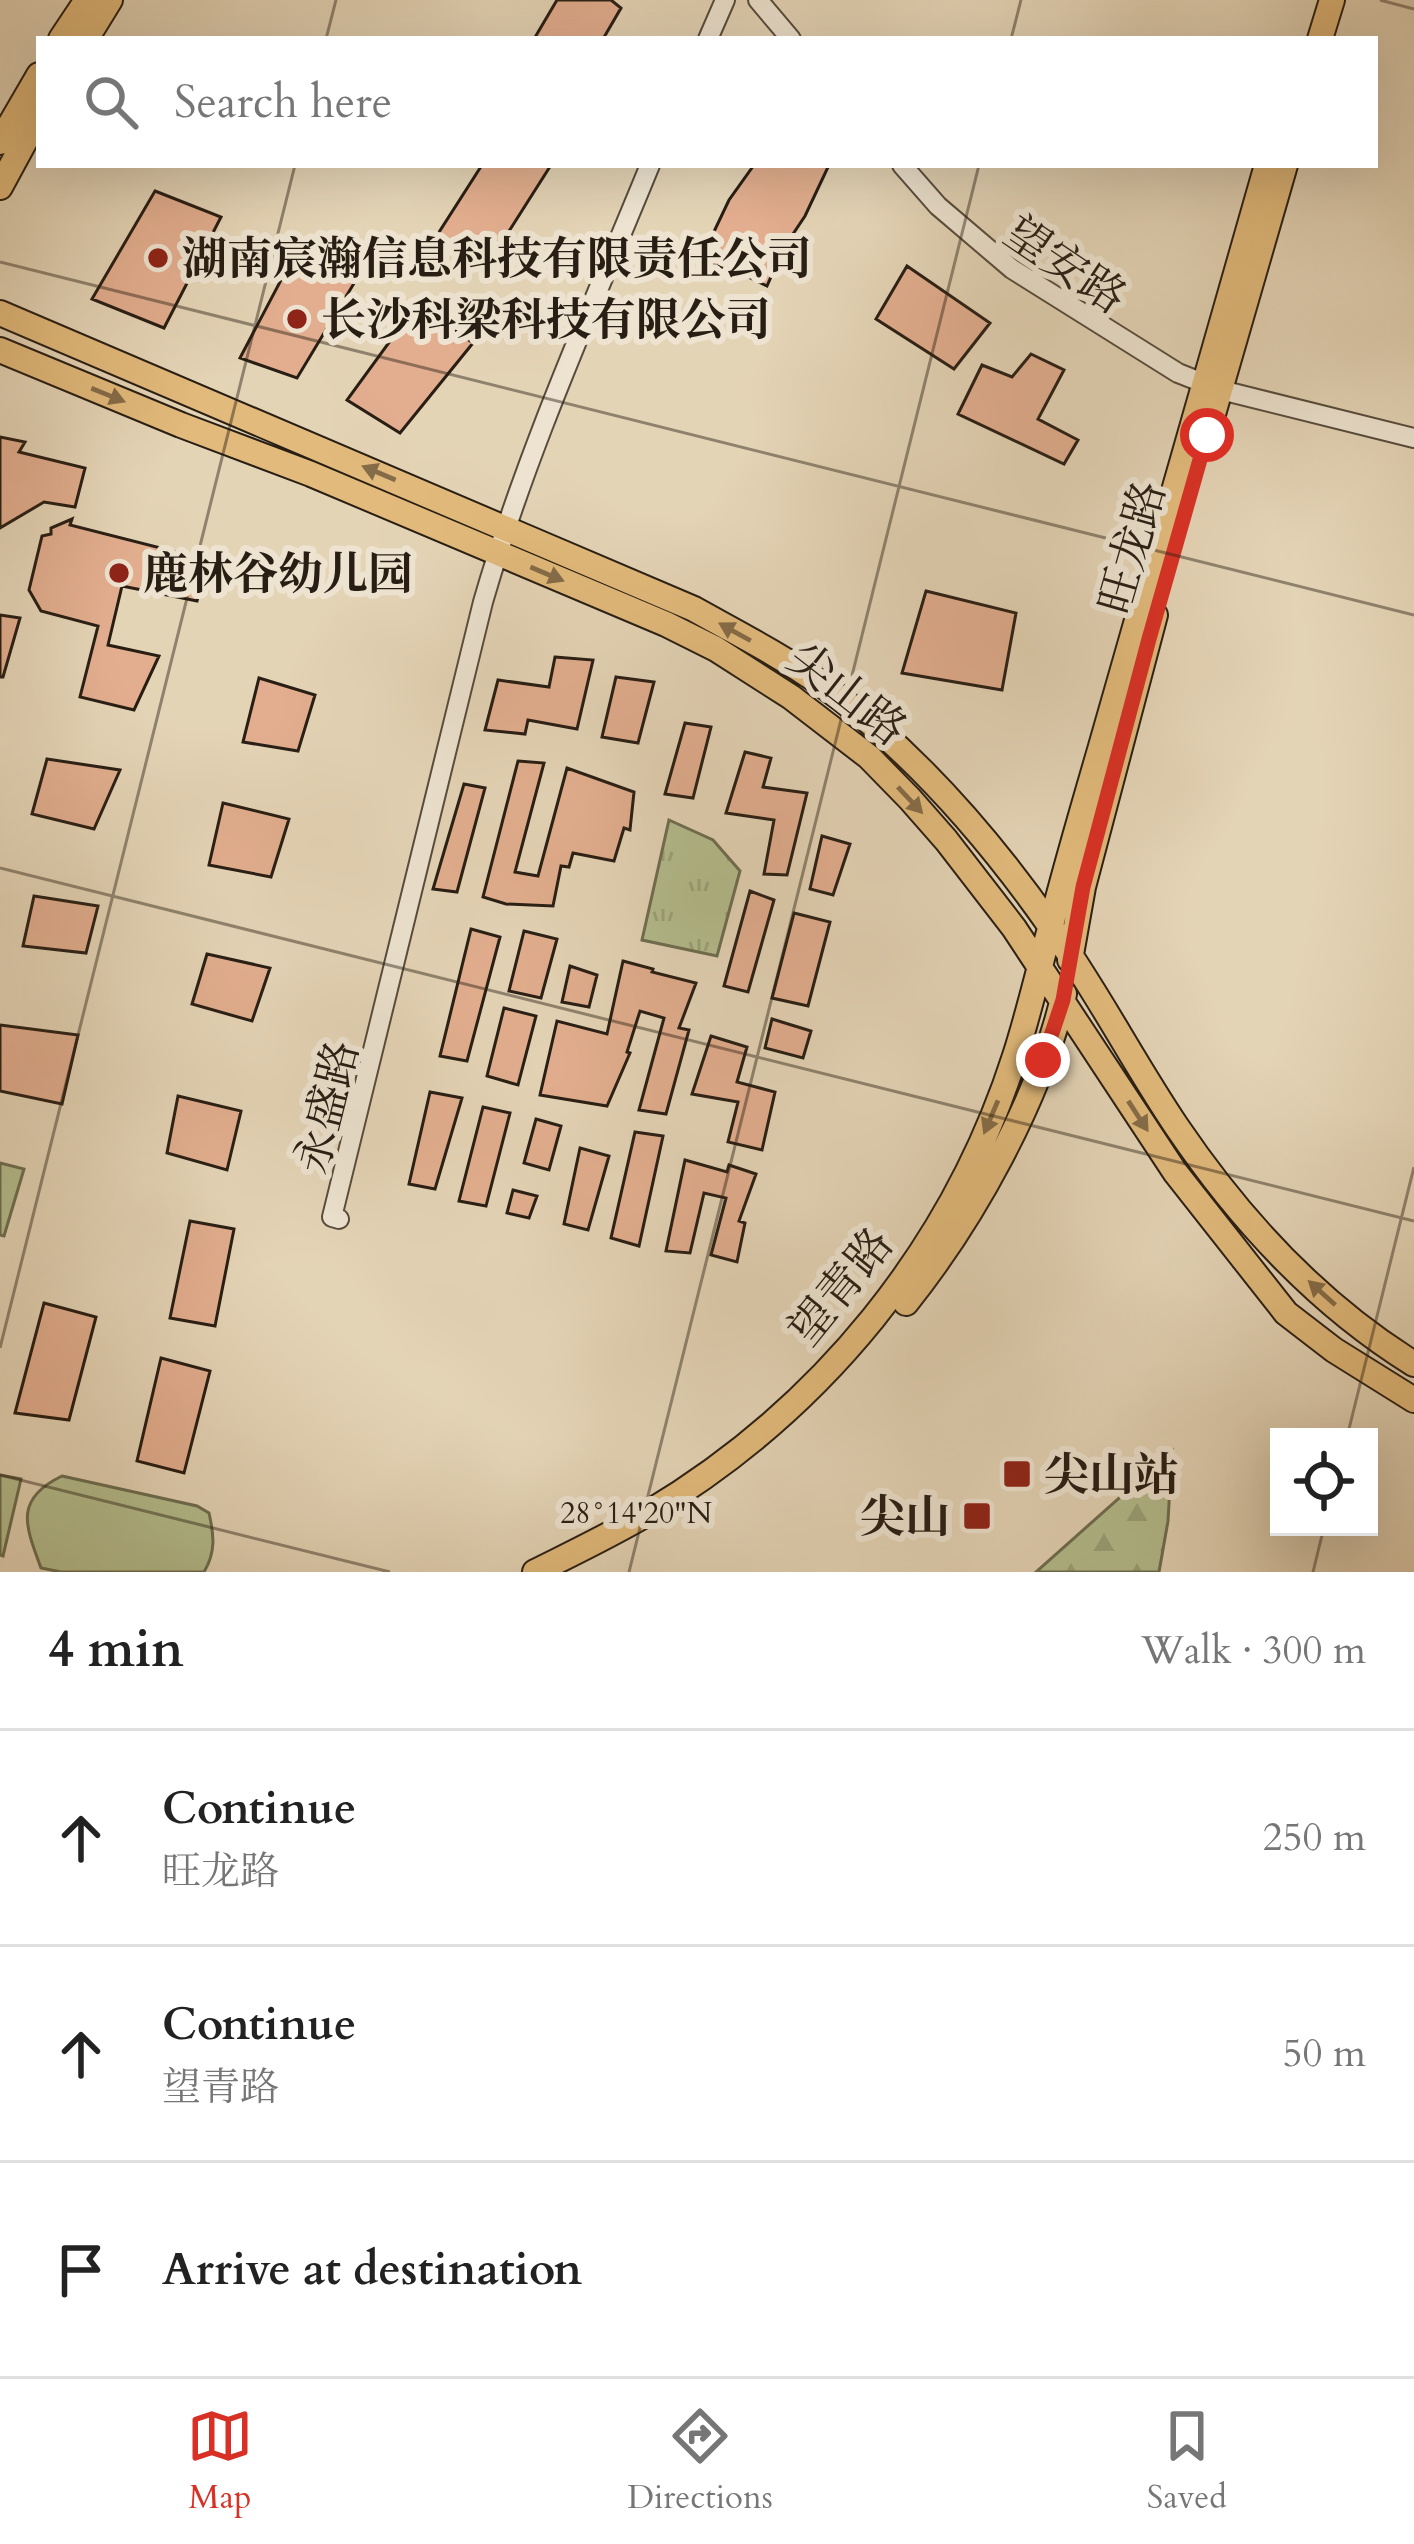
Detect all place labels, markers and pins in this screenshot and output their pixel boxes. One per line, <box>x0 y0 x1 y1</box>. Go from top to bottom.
place label: 湖南宸瀚信息科技有限责任公司 <box>182 229 812 290</box>
marker: 湖南宸瀚信息科技有限责任公司 <box>145 245 171 271</box>
place label: 长沙科梁科技有限公司 <box>321 290 771 351</box>
marker: 长沙科梁科技有限公司 <box>284 306 310 332</box>
place label: 鹿林谷幼儿园 <box>143 544 413 605</box>
marker: 鹿林谷幼儿园 <box>106 560 132 586</box>
place label: 尖山站 <box>1044 1445 1179 1506</box>
marker: 尖山站 <box>1001 1458 1033 1490</box>
place label: 尖山 <box>860 1487 950 1548</box>
marker: 尖山 <box>961 1500 993 1532</box>

